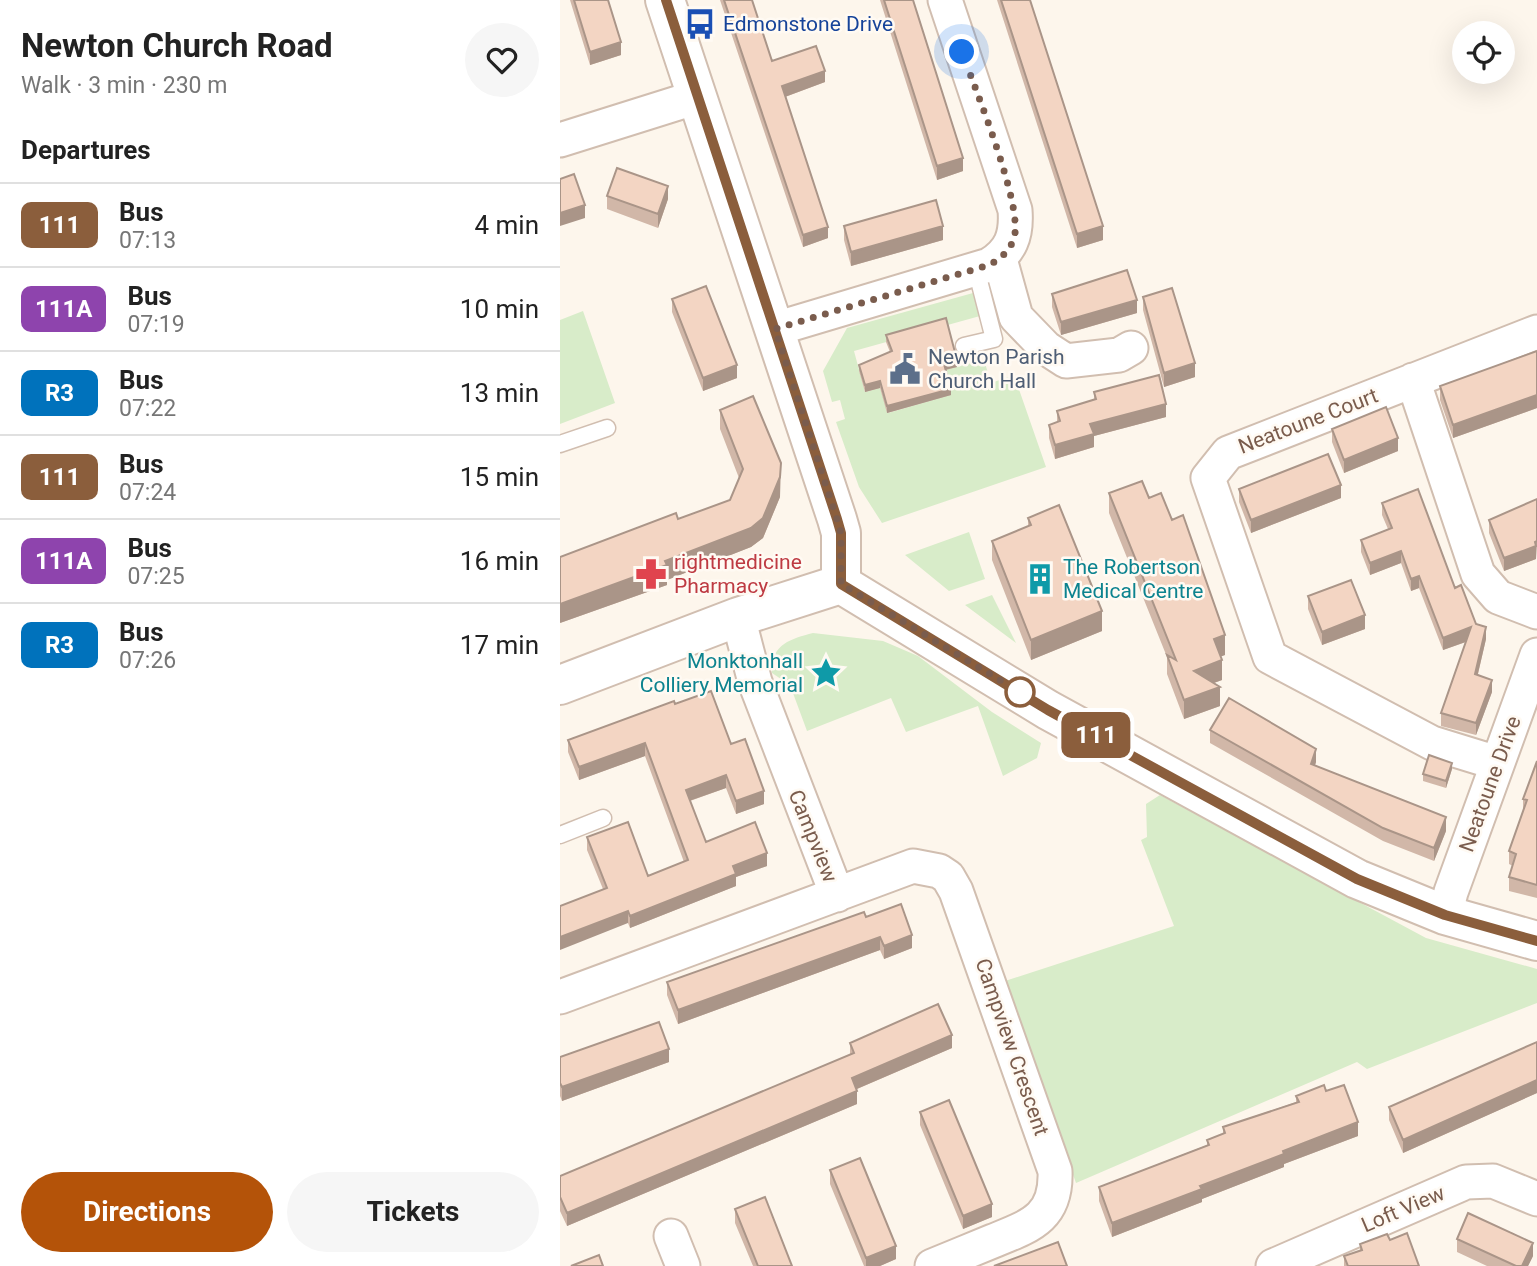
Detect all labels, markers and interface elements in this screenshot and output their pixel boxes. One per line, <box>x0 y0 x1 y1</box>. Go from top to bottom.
bus stop icon: Edmonstone Drive <box>683 7 717 41</box>
place label: Edmonstone Drive <box>723 12 893 36</box>
map controls <box>1452 21 1515 84</box>
button: locate <box>1452 21 1515 84</box>
button: heart <box>465 23 539 97</box>
text: Newton Church Road <box>21 26 333 65</box>
your location <box>944 34 979 69</box>
text: Walk · 3 min · 230 m <box>21 72 227 99</box>
text: Departures <box>21 135 151 165</box>
text: Bus <box>119 197 164 227</box>
text: 4 min <box>474 210 539 240</box>
text: 111 <box>39 211 80 239</box>
text: 07:13 <box>119 227 176 254</box>
text: Bus <box>127 281 172 311</box>
text: 10 min <box>460 294 539 324</box>
text: 111A <box>35 295 92 323</box>
text: 07:19 <box>127 311 185 338</box>
place label: Newton Parish Church Hall <box>928 345 1065 393</box>
public building icon: Newton Parish Church Hall <box>888 352 922 386</box>
text: Bus <box>119 365 164 395</box>
text: 13 min <box>460 378 539 408</box>
text: R3 <box>45 379 74 407</box>
street label: Neatoune Court <box>1235 383 1381 459</box>
text: 07:22 <box>119 395 176 422</box>
text: Bus <box>119 449 164 479</box>
text: 15 min <box>460 462 539 492</box>
text: 111 <box>39 463 80 491</box>
text: 07:24 <box>119 479 176 506</box>
text: Bus <box>127 533 172 563</box>
text: 16 min <box>460 546 539 576</box>
text: 111A <box>35 547 92 575</box>
place label: rightmedicine Pharmacy <box>674 550 802 598</box>
place label: The Robertson Medical Centre <box>1063 555 1203 603</box>
pharmacy icon: rightmedicine Pharmacy <box>634 557 668 591</box>
building icon: The Robertson Medical Centre <box>1023 562 1057 596</box>
text: 07:25 <box>127 563 185 590</box>
text: Bus <box>119 617 164 647</box>
text: 17 min <box>460 630 539 660</box>
text: R3 <box>45 631 74 659</box>
text: 07:26 <box>119 647 176 674</box>
place label: Monktonhall Colliery Memorial <box>640 649 803 697</box>
place icon: Monktonhall Colliery Memorial <box>809 656 843 690</box>
unlabelled marker <box>1005 677 1035 707</box>
line badge: 111 <box>1056 712 1136 758</box>
street label: Neatoune Drive <box>1454 713 1526 855</box>
text: 111 <box>1075 721 1117 749</box>
street label: Campview <box>784 786 842 886</box>
street label: Campview Crescent <box>970 955 1054 1139</box>
button: Directions <box>21 1172 273 1252</box>
button: Tickets <box>287 1172 539 1252</box>
street label: Loft View <box>1358 1181 1448 1237</box>

